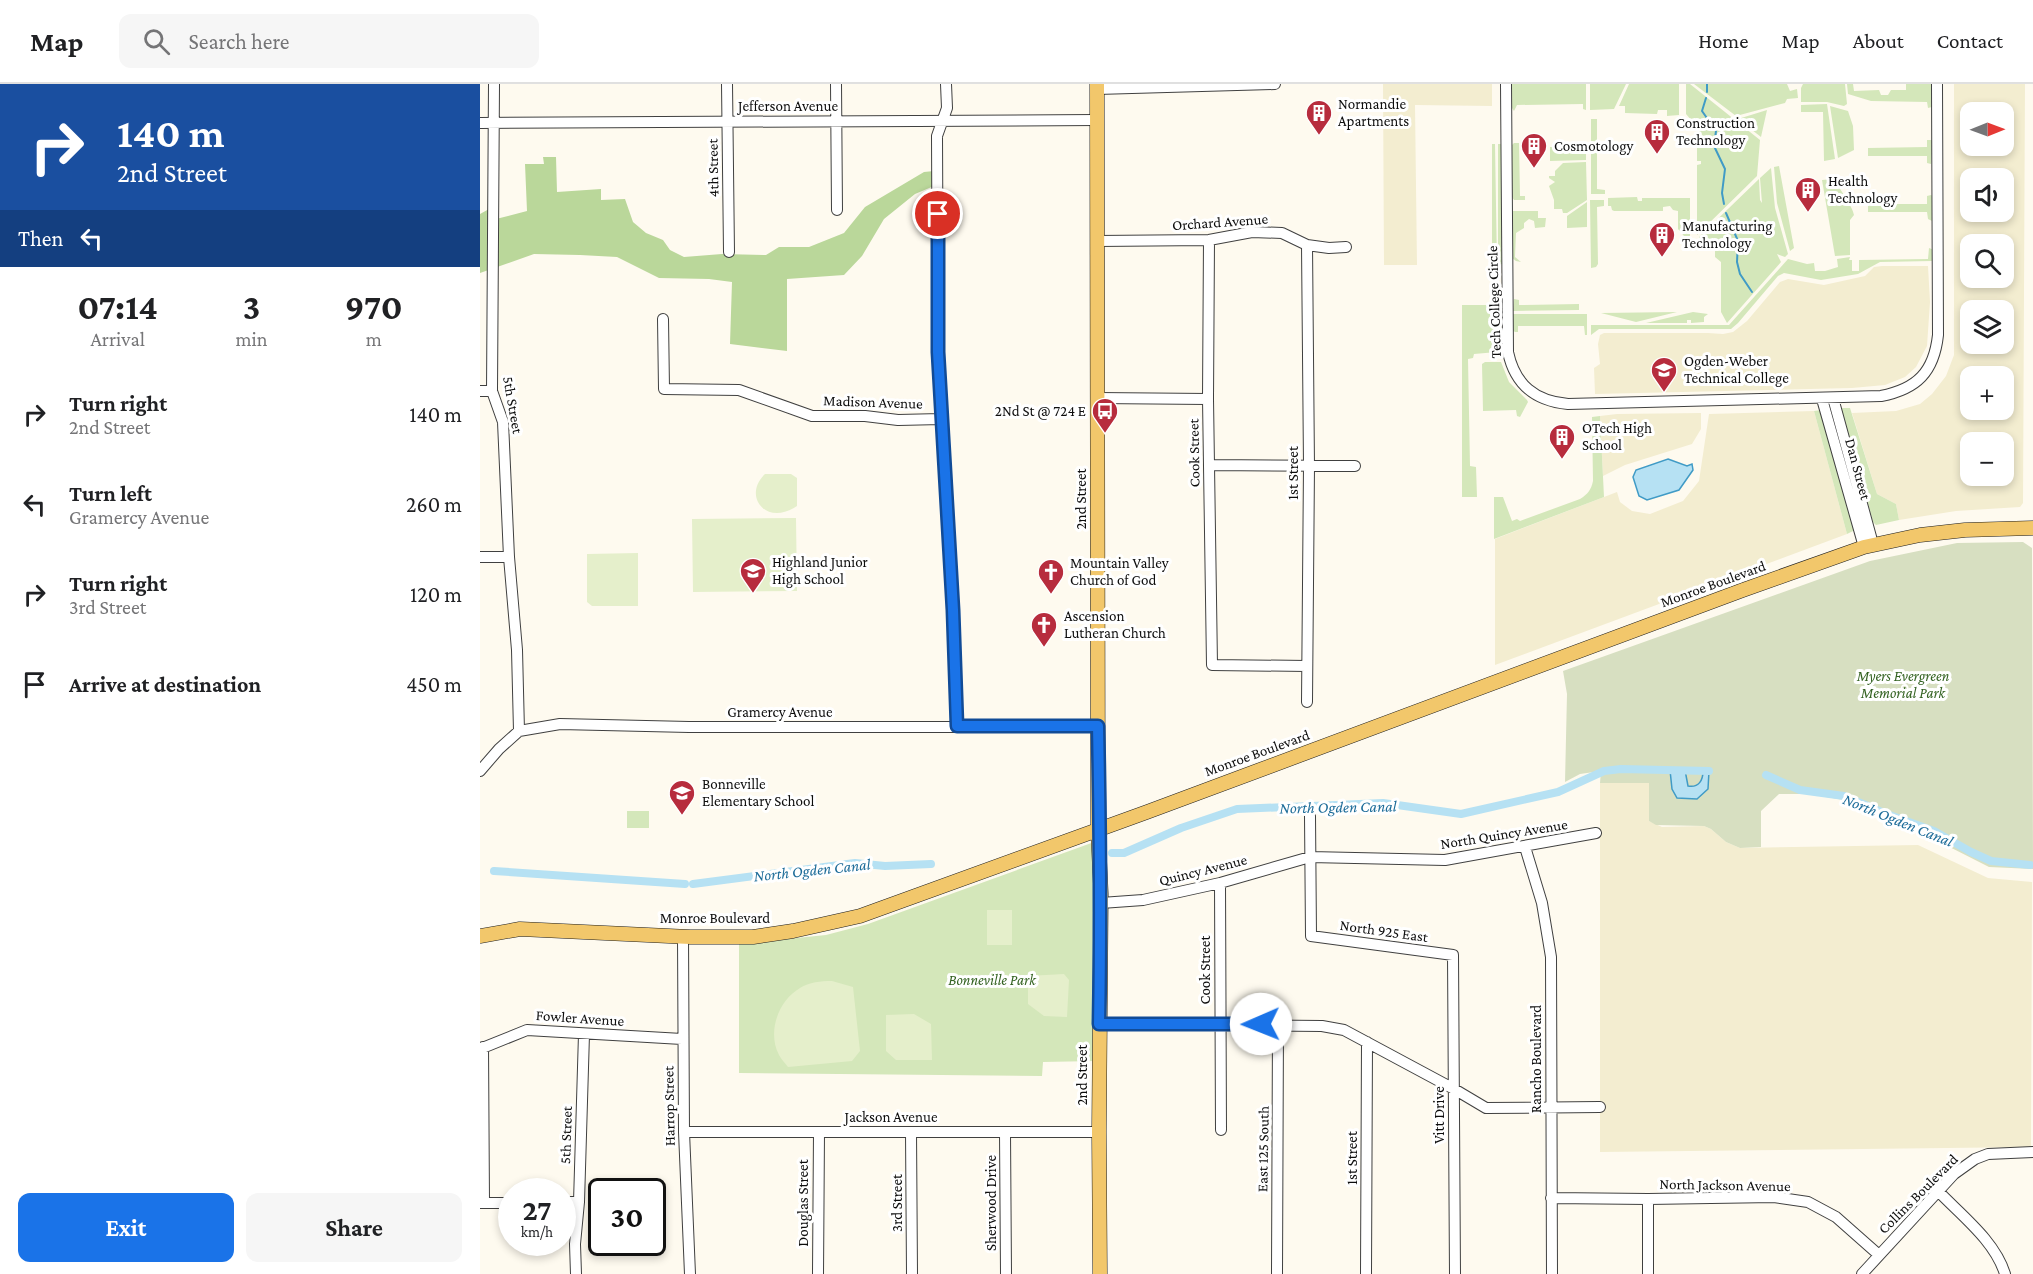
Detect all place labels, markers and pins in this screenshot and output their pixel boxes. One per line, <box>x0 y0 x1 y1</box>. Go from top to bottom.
place label: Normandie Apartments <box>1338 96 1409 130</box>
building icon: Normandie Apartments <box>1304 98 1334 136</box>
place label: Construction Technology <box>1676 115 1755 149</box>
building icon: Construction Technology <box>1642 117 1672 155</box>
building icon: Cosmotology <box>1519 131 1549 169</box>
place label: Cosmotology <box>1554 138 1634 155</box>
place label: Health Technology <box>1828 173 1898 207</box>
building icon: Health Technology <box>1793 175 1823 213</box>
pin <box>912 188 963 239</box>
place label: Manufacturing Technology <box>1682 218 1773 252</box>
building icon: Manufacturing Technology <box>1647 220 1677 258</box>
place label: Ogden-Weber Technical College <box>1684 353 1789 387</box>
school or university icon: Ogden-Weber Technical College <box>1649 355 1679 393</box>
bus stop icon: 2Nd St @ 724 E <box>1090 396 1120 434</box>
place label: 2Nd St @ 724 E <box>995 403 1086 420</box>
place label: OTech High School <box>1582 420 1652 453</box>
building icon: OTech High School <box>1547 422 1577 460</box>
place label: Highland Junior High School <box>772 554 869 588</box>
place label: Mountain Valley Church of God <box>1070 555 1169 588</box>
school or university icon: Highland Junior High School <box>738 556 768 594</box>
church icon: Mountain Valley Church of God <box>1036 557 1066 595</box>
place label: Ascension Lutheran Church <box>1064 608 1166 641</box>
church icon: Ascension Lutheran Church <box>1029 610 1059 648</box>
place label: Bonneville Elementary School <box>702 776 814 810</box>
school or university icon: Bonneville Elementary School <box>667 778 697 816</box>

